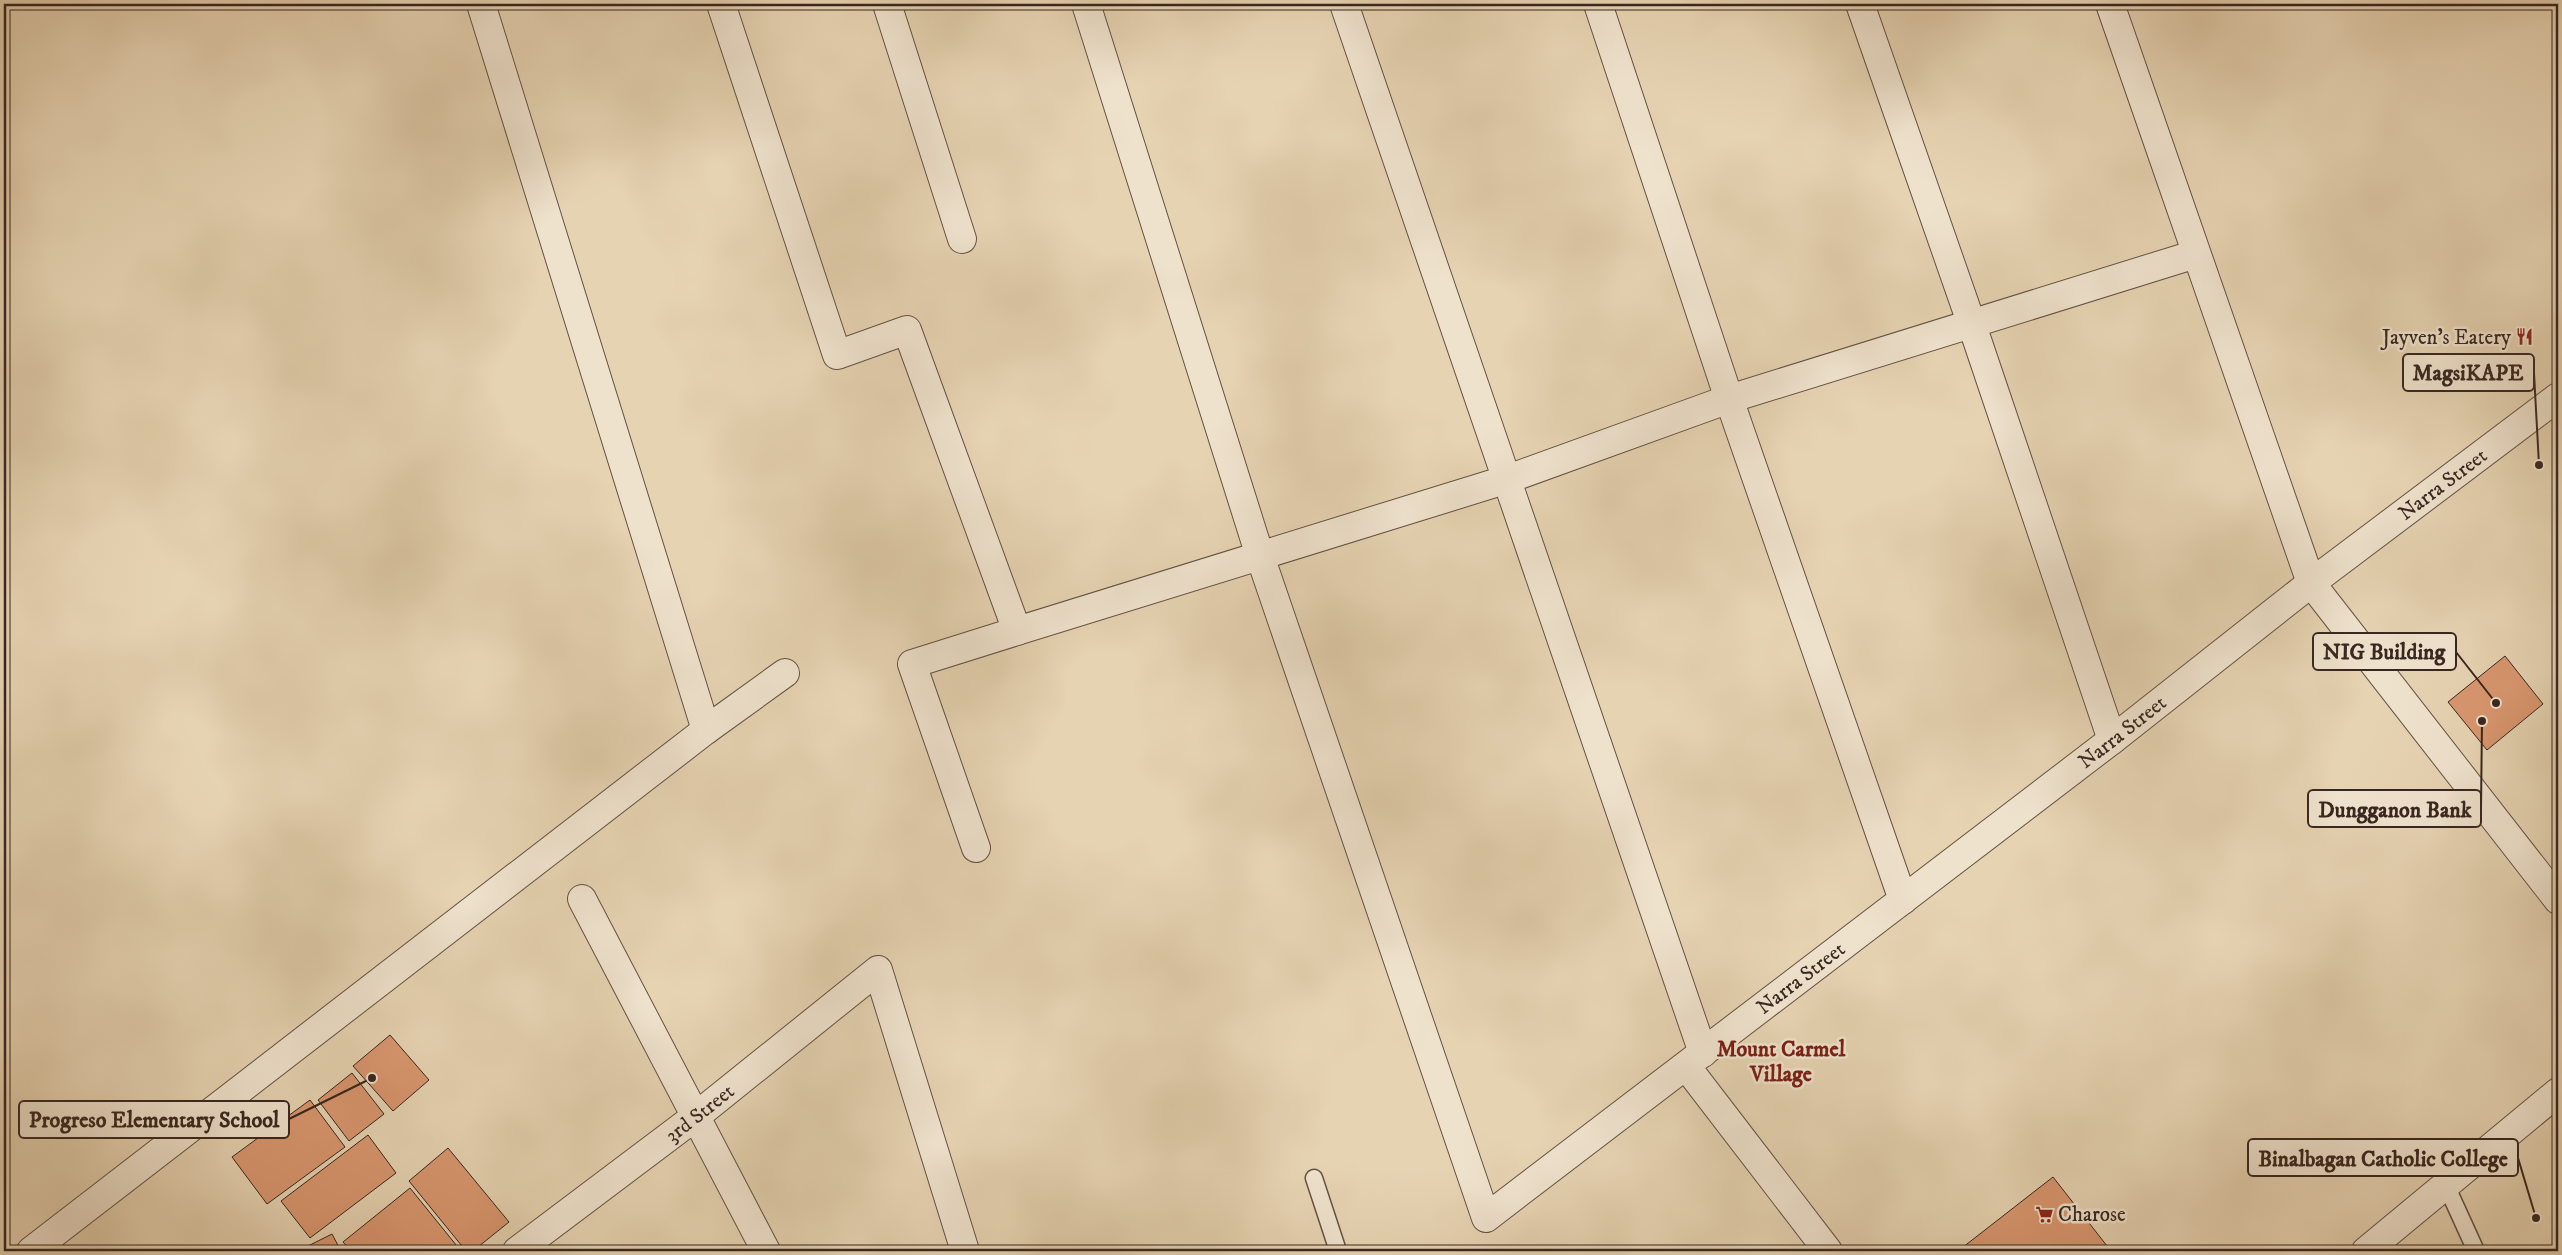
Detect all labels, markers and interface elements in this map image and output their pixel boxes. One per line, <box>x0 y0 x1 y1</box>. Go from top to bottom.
place label: Jayven's Eatery <box>2380 325 2512 351</box>
restaurant icon: Jayven's Eatery <box>2515 327 2535 347</box>
callout: MagsiKAPE <box>2403 354 2534 391</box>
text: MagsiKAPE <box>2413 360 2524 387</box>
street label: Narra Street <box>2394 443 2493 527</box>
callout: NIG Building <box>2313 633 2456 670</box>
text: NIG Building <box>2323 639 2447 666</box>
street label: Narra Street <box>2074 690 2172 775</box>
callout: Dungganon Bank <box>2308 790 2481 827</box>
text: Dungganon Bank <box>2318 797 2473 824</box>
street label: Narra Street <box>1752 936 1851 1021</box>
district label: Mount Carmel Village <box>1717 1036 1846 1088</box>
street label: 3rd Street <box>661 1078 740 1149</box>
callout: Progreso Elementary School <box>19 1101 289 1138</box>
text: Progreso Elementary School <box>29 1107 280 1134</box>
callout: Binalbagan Catholic College <box>2248 1139 2518 1176</box>
text: Binalbagan Catholic College <box>2258 1146 2508 1173</box>
place label: Charose <box>2058 1202 2126 1228</box>
supermarket icon: Charose <box>2034 1204 2054 1224</box>

